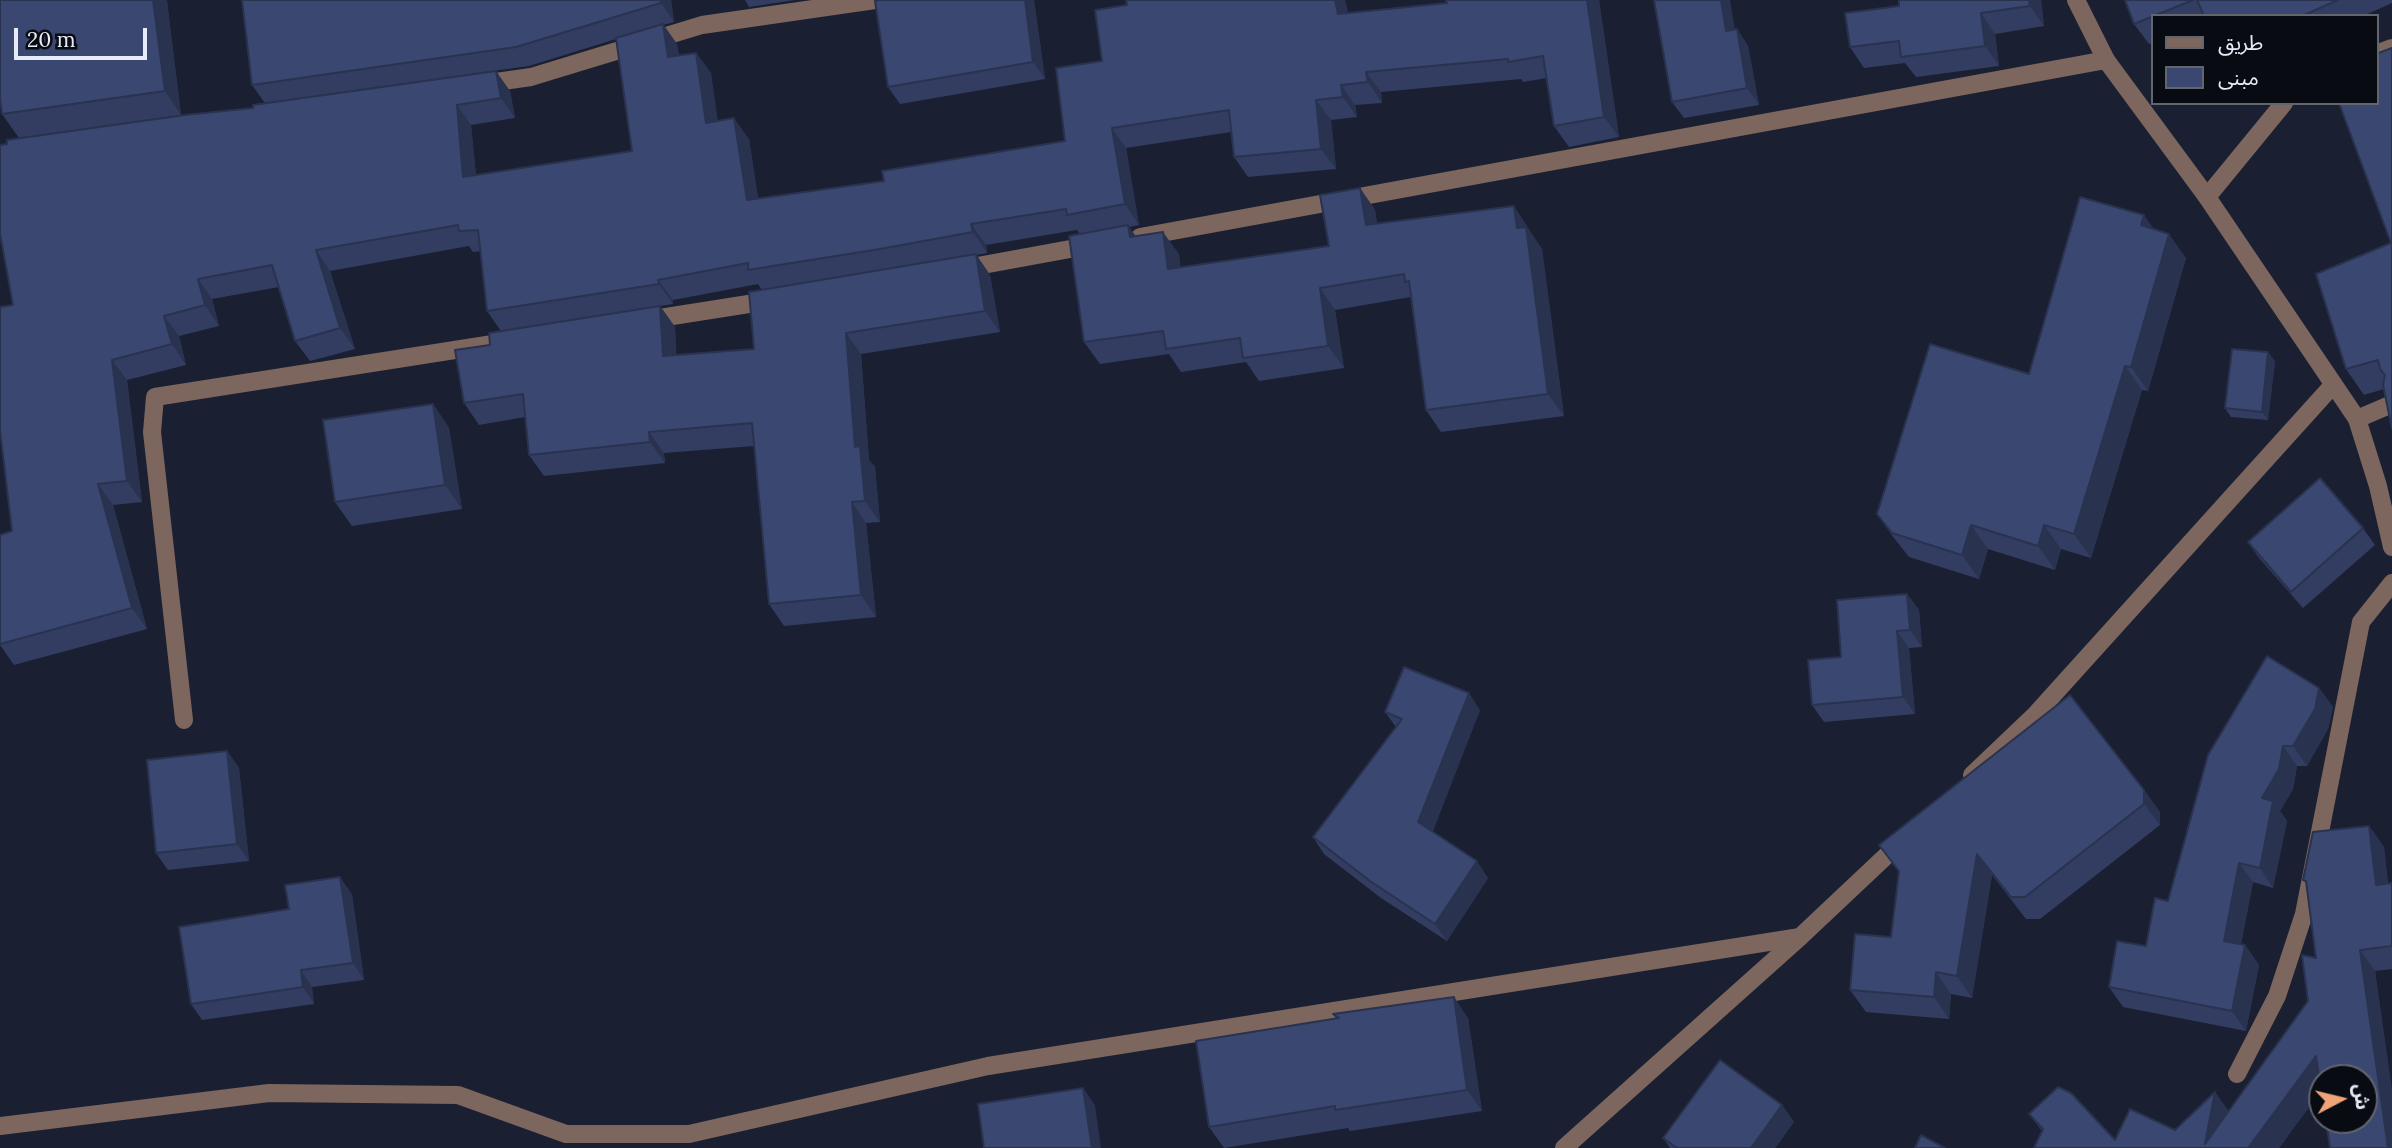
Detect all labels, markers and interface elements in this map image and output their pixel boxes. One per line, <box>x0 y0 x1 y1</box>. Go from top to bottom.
scale bar <box>18 14 150 58</box>
legend <box>2150 14 2378 105</box>
text: 20 m <box>27 26 76 53</box>
text: طريق <box>2218 29 2263 56</box>
text: مبنى <box>2218 64 2259 91</box>
north arrow <box>2308 1064 2378 1134</box>
text: ش <box>2348 1082 2375 1111</box>

